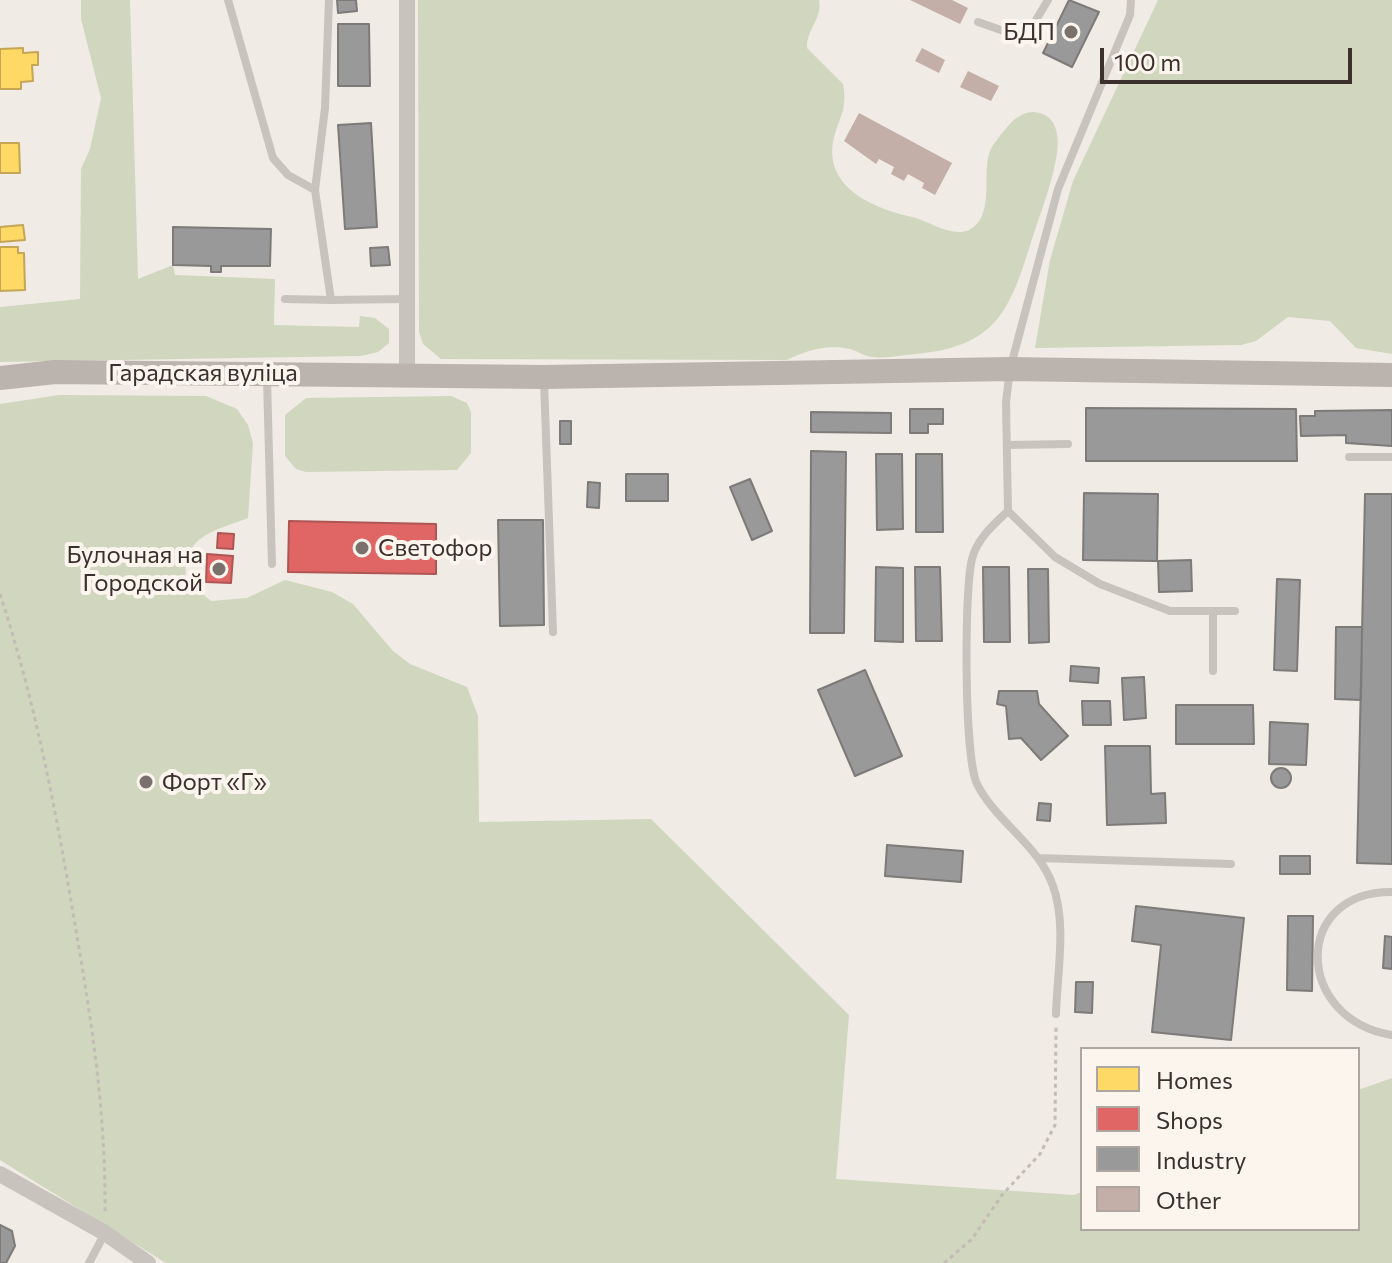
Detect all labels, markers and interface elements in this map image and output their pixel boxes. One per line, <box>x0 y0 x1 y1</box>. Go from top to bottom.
place label: БДП <box>1003 18 1055 46</box>
marker: БДП <box>1062 23 1080 41</box>
scale bar <box>1104 32 1356 82</box>
text: 100 m <box>1114 47 1181 76</box>
street label: Гарадская вуліца <box>108 359 298 387</box>
place label: Светофор <box>378 534 493 562</box>
marker: Светофор <box>353 539 371 557</box>
place label: Булочная на Городской <box>66 541 203 597</box>
marker: Булочная на Городской <box>210 560 228 578</box>
place label: Форт «Г» <box>162 768 267 796</box>
marker: Форт «Г» <box>137 773 155 791</box>
legend <box>1080 1047 1360 1231</box>
text: Homes <box>1156 1065 1233 1094</box>
text: Shops <box>1156 1105 1223 1134</box>
text: Industry <box>1156 1145 1246 1174</box>
text: Other <box>1156 1185 1221 1214</box>

